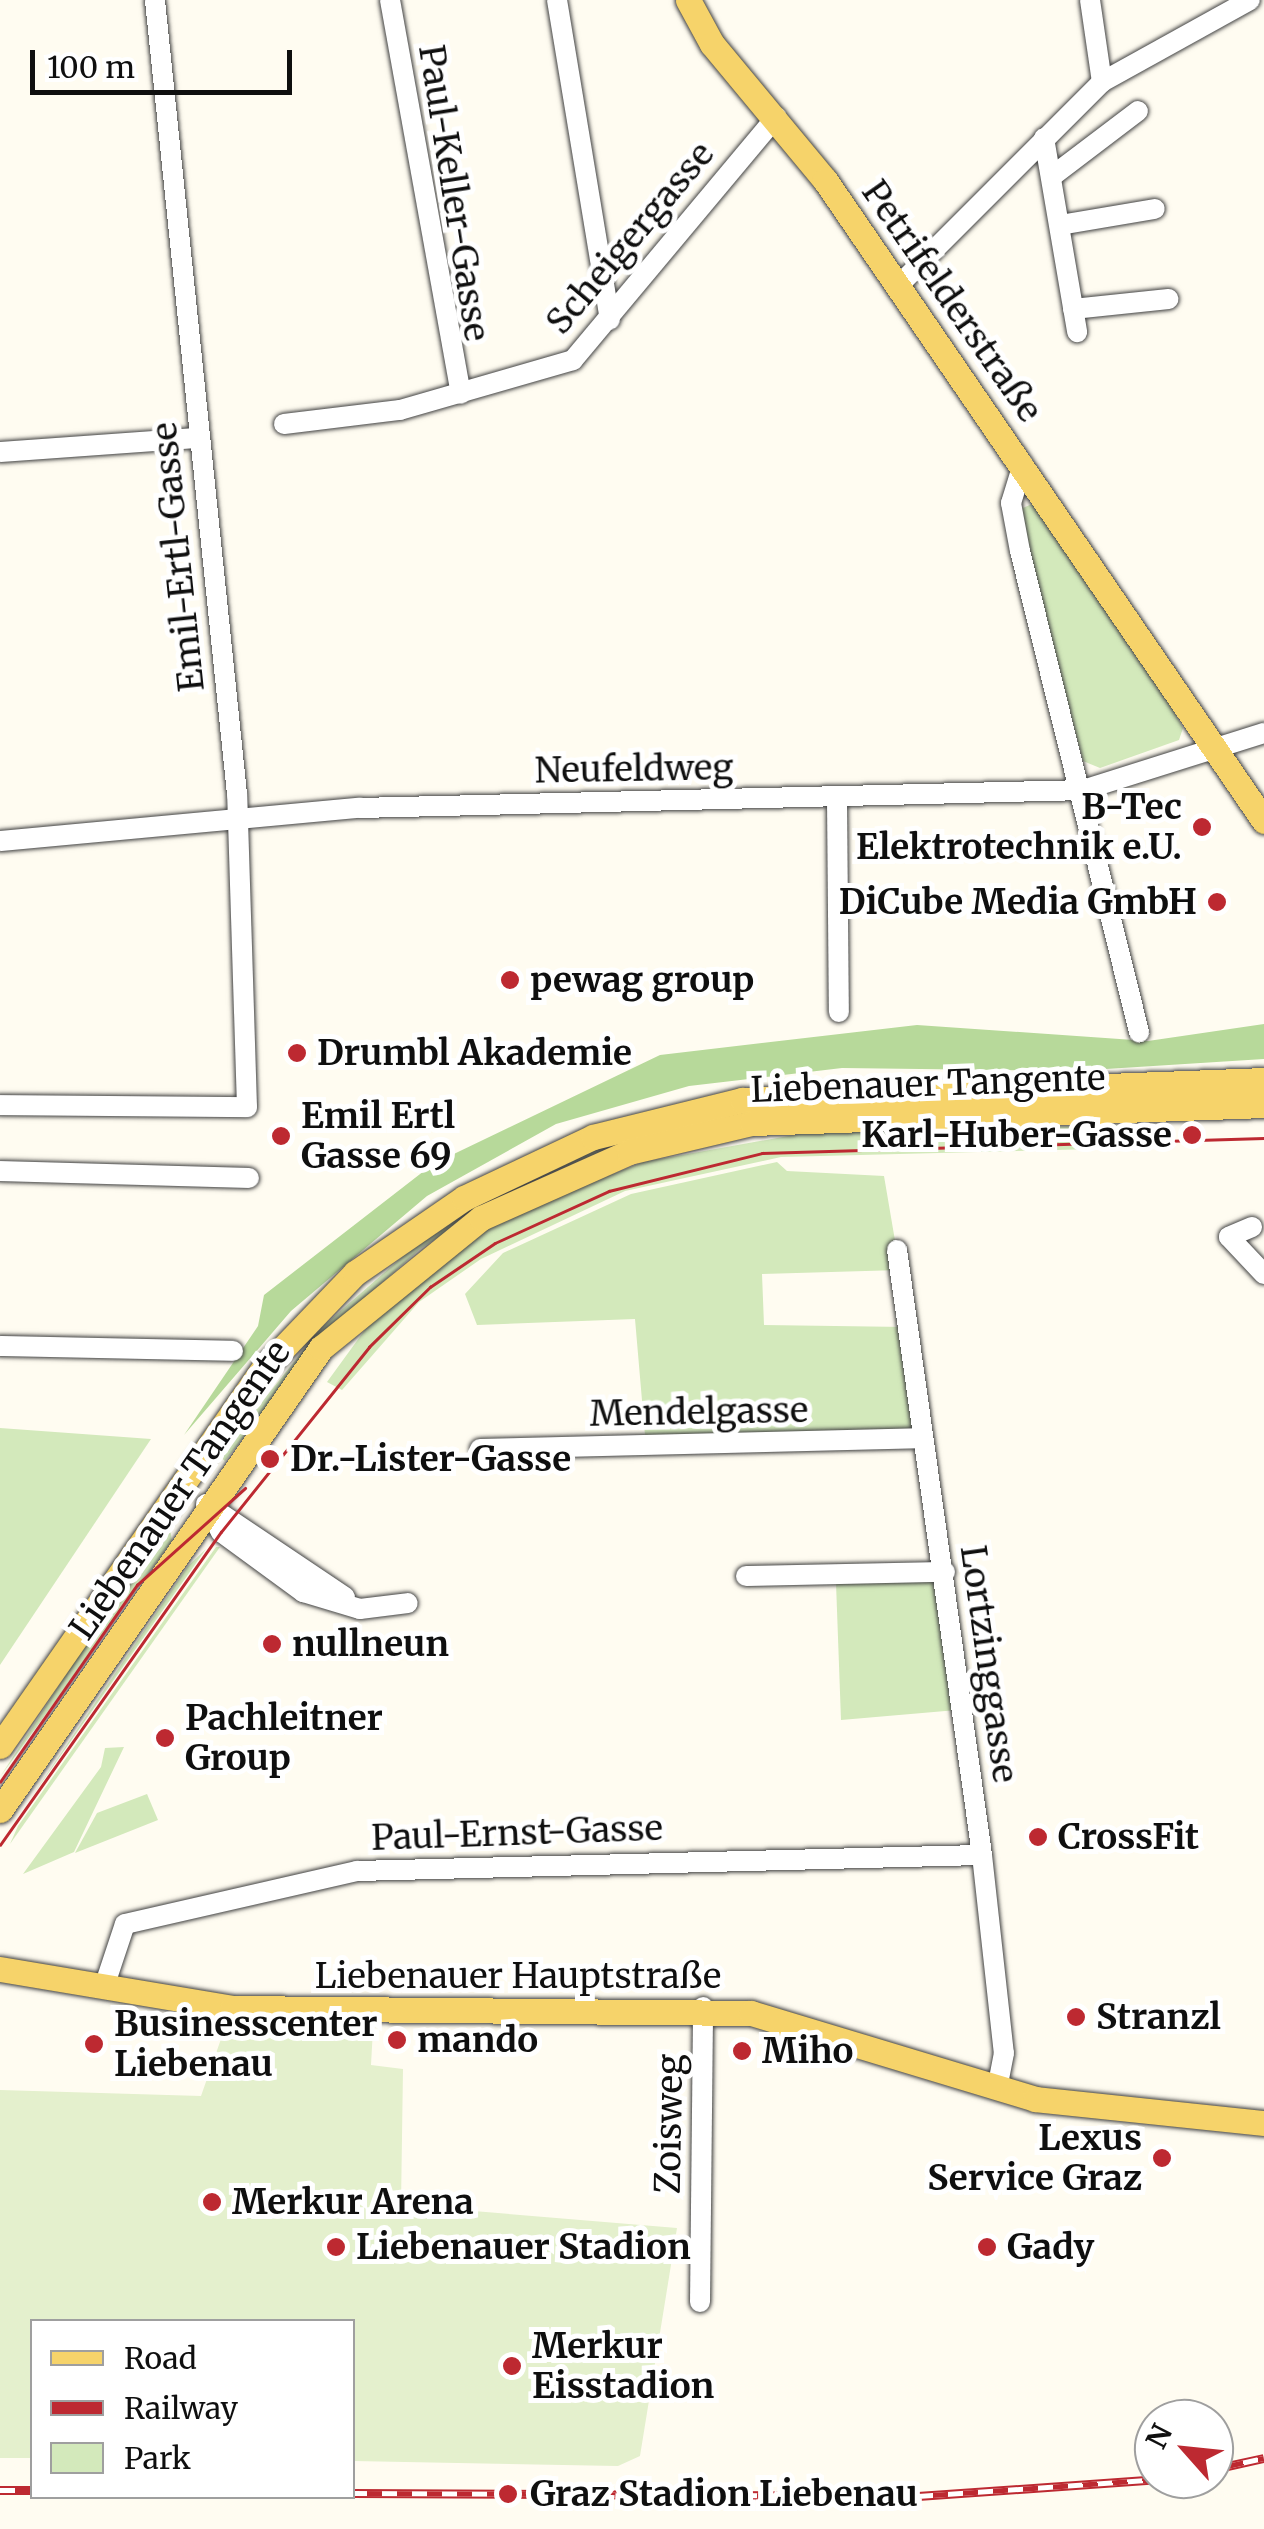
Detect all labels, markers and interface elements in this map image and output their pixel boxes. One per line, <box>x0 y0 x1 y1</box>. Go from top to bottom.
scale bar <box>35 30 298 92</box>
street label: Paul-Keller-Gasse <box>410 42 498 344</box>
text: 100 m <box>47 48 135 86</box>
street label: Scheigergasse <box>538 134 722 342</box>
street label: Petrifelderstraße <box>853 172 1051 430</box>
street label: Emil-Ertl-Gasse <box>143 420 213 694</box>
street label: Neufeldweg <box>534 746 734 792</box>
place label: B-Tec Elektrotechnik e.U. <box>856 786 1182 868</box>
marker: B-Tec Elektrotechnik e.U. <box>1191 816 1213 838</box>
place label: DiCube Media GmbH <box>839 881 1197 923</box>
marker: DiCube Media GmbH <box>1206 891 1228 913</box>
place label: pewag group <box>530 959 754 1001</box>
marker: pewag group <box>499 969 521 991</box>
place label: Drumbl Akademie <box>317 1032 632 1074</box>
marker: Drumbl Akademie <box>286 1042 308 1064</box>
street label: Liebenauer Tangente <box>750 1057 1106 1111</box>
place label: Emil Ertl Gasse 69 <box>301 1095 455 1177</box>
place label: Karl-Huber-Gasse <box>861 1114 1172 1156</box>
marker: Karl-Huber-Gasse <box>1181 1124 1203 1146</box>
marker: Emil Ertl Gasse 69 <box>270 1125 292 1147</box>
street label: Liebenauer Tangente <box>61 1333 299 1647</box>
street label: Mendelgasse <box>589 1389 809 1435</box>
place label: Dr.-Lister-Gasse <box>290 1438 571 1480</box>
marker: Dr.-Lister-Gasse <box>259 1448 281 1470</box>
street label: Lortzinggasse <box>952 1543 1026 1785</box>
place label: nullneun <box>292 1623 449 1665</box>
marker: nullneun <box>261 1633 283 1655</box>
place label: Pachleitner Group <box>185 1697 383 1779</box>
marker: Pachleitner Group <box>154 1727 176 1749</box>
street label: Paul-Ernst-Gasse <box>371 1807 663 1859</box>
place label: CrossFit <box>1058 1816 1199 1858</box>
marker: CrossFit <box>1027 1826 1049 1848</box>
street label: Liebenauer Hauptstraße <box>315 1955 721 1997</box>
place label: Stranzl <box>1096 1996 1221 2038</box>
place label: Businesscenter Liebenau <box>114 2003 377 2085</box>
marker: Stranzl <box>1065 2006 1087 2028</box>
place label: mando <box>417 2019 538 2061</box>
marker: mando <box>386 2029 408 2051</box>
place label: Miho <box>762 2030 853 2072</box>
marker: Businesscenter Liebenau <box>83 2033 105 2055</box>
marker: Miho <box>731 2040 753 2062</box>
street label: Zoisweg <box>647 2054 691 2194</box>
place label: Lexus Service Graz <box>927 2117 1142 2199</box>
marker: Lexus Service Graz <box>1151 2147 1173 2169</box>
place label: Merkur Arena <box>232 2181 474 2223</box>
marker: Merkur Arena <box>201 2191 223 2213</box>
place label: Liebenauer Stadion <box>356 2226 691 2268</box>
place label: Gady <box>1007 2226 1094 2268</box>
marker: Liebenauer Stadion <box>325 2236 347 2258</box>
marker: Gady <box>976 2236 998 2258</box>
legend <box>30 2319 355 2499</box>
place label: Merkur Eisstadion <box>532 2325 714 2407</box>
text: Road <box>124 2339 197 2377</box>
marker: Merkur Eisstadion <box>501 2355 523 2377</box>
text: Railway <box>124 2389 238 2427</box>
north arrow <box>1134 2399 1234 2499</box>
text: N <box>1138 2418 1180 2454</box>
text: Park <box>124 2439 191 2477</box>
place label: Graz Stadion Liebenau <box>530 2473 918 2515</box>
marker: Graz Stadion Liebenau <box>495 2481 521 2507</box>

